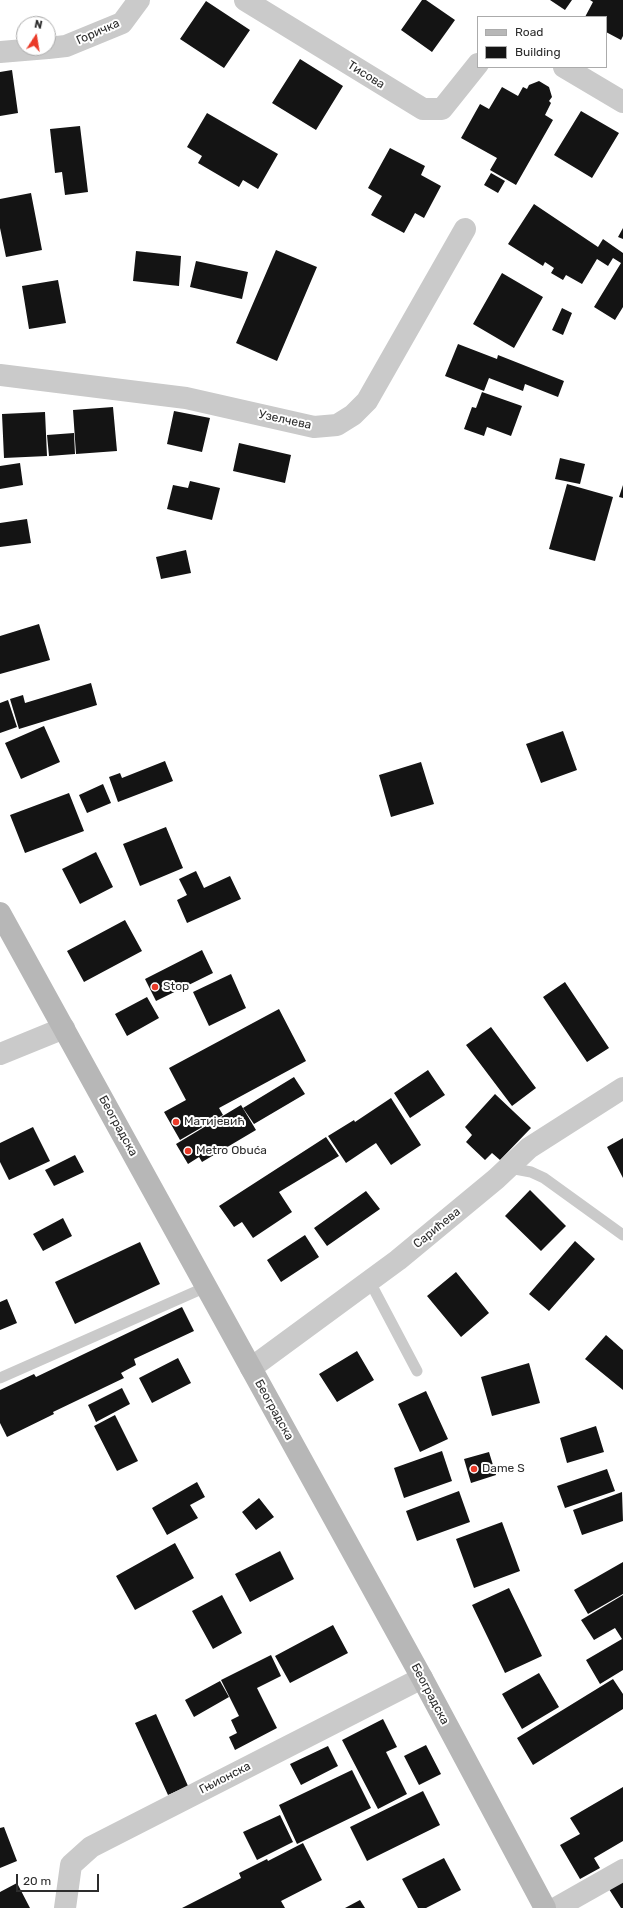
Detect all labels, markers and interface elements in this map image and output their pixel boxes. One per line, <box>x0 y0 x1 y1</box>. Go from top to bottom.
north arrow <box>16 16 56 56</box>
street label: Горичка <box>74 16 122 48</box>
legend <box>477 16 607 68</box>
text: N <box>33 18 44 32</box>
text: Road <box>515 25 543 39</box>
text: Building <box>515 45 561 59</box>
street label: Тисова <box>345 58 387 92</box>
street label: Узелчева <box>257 407 313 433</box>
place label: Stop <box>163 980 189 994</box>
marker: Stop <box>150 982 160 992</box>
street label: Београдска <box>95 1093 141 1159</box>
place label: Матијевић <box>184 1115 245 1129</box>
marker: Матијевић <box>171 1117 181 1127</box>
place label: Metro Obuća <box>196 1144 267 1158</box>
marker: Metro Obuća <box>183 1146 193 1156</box>
street label: Сарићева <box>410 1205 464 1251</box>
street label: Београдска <box>251 1377 297 1443</box>
place label: Dame S <box>482 1462 525 1476</box>
marker: Dame S <box>469 1464 479 1474</box>
street label: Београдска <box>408 1661 452 1727</box>
street label: Гњионска <box>197 1759 253 1797</box>
scale bar <box>18 1866 101 1892</box>
text: 20 m <box>23 1874 51 1888</box>

